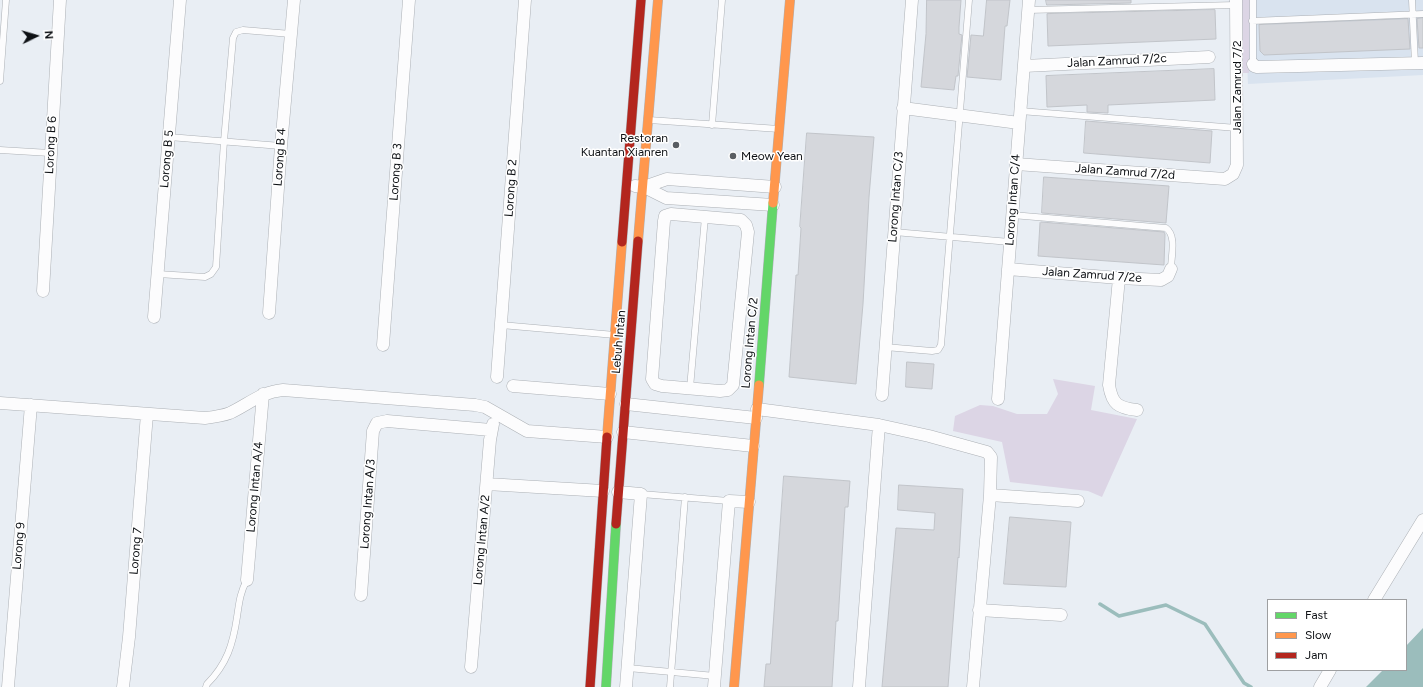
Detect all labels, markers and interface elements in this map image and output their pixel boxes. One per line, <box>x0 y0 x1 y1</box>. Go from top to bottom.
north arrow <box>16 16 56 56</box>
text: N <box>42 30 55 40</box>
street label: Jalan Zamrud 7/2 <box>1230 40 1244 134</box>
street label: Jalan Zamrud 7/2c <box>1067 51 1167 71</box>
street label: Lorong B 6 <box>42 116 60 174</box>
street label: Lorong B 4 <box>271 127 289 187</box>
street label: Lorong B 5 <box>157 129 177 189</box>
place label: Restoran Kuantan Xianren <box>581 131 668 159</box>
marker: Restoran Kuantan Xianren <box>671 140 681 150</box>
street label: Lorong B 3 <box>387 143 405 201</box>
place label: Meow Yean <box>741 149 803 163</box>
marker: Meow Yean <box>728 151 738 161</box>
street label: Lorong Intan C/3 <box>886 151 906 243</box>
street label: Lorong Intan C/4 <box>1003 154 1023 246</box>
street label: Lorong B 2 <box>502 159 520 217</box>
street label: Jalan Zamrud 7/2d <box>1074 161 1176 183</box>
street label: Jalan Zamrud 7/2e <box>1042 264 1142 286</box>
street label: Lorong Intan C/2 <box>739 297 761 389</box>
street label: Lebuh Intan <box>609 310 629 374</box>
street label: Lorong Intan A/4 <box>244 441 266 533</box>
street label: Lorong Intan A/3 <box>358 458 378 550</box>
street label: Lorong Intan A/2 <box>471 494 493 586</box>
street label: Lorong 9 <box>10 522 28 570</box>
street label: Lorong 7 <box>127 527 145 575</box>
legend <box>1267 599 1407 671</box>
text: Fast <box>1305 608 1328 622</box>
text: Slow <box>1305 628 1331 642</box>
text: Jam <box>1305 648 1328 662</box>

